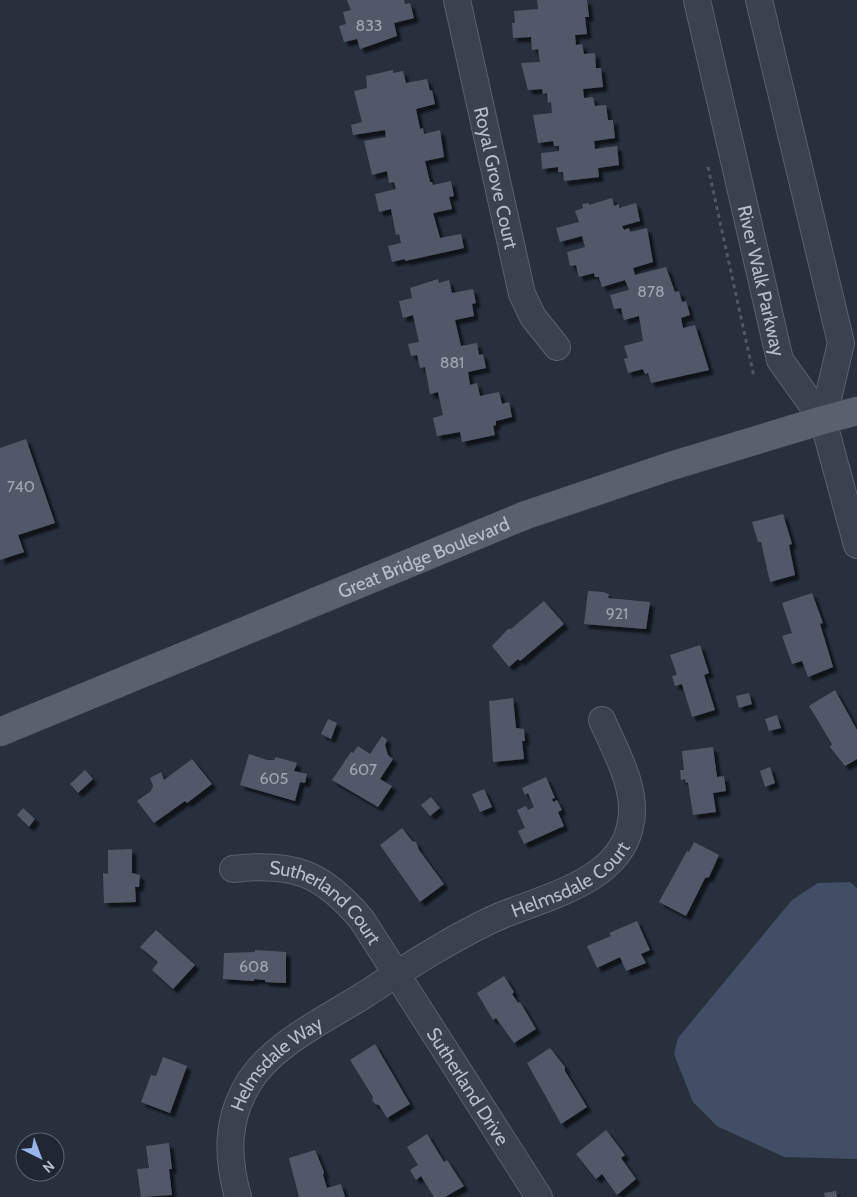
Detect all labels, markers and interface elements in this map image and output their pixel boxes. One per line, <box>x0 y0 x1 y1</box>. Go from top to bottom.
house number: 833 <box>355 16 383 35</box>
street label: Royal Grove Court <box>469 104 523 252</box>
street label: River Walk Parkway <box>733 203 790 359</box>
house number: 878 <box>637 282 665 301</box>
house number: 881 <box>440 353 464 372</box>
house number: 740 <box>7 477 35 496</box>
street label: Great Bridge Boulevard <box>334 512 513 603</box>
house number: 921 <box>606 604 628 623</box>
house number: 607 <box>349 760 377 779</box>
house number: 605 <box>260 769 288 788</box>
street label: Helmsdale Court <box>508 837 635 922</box>
street label: Sutherland Court <box>269 856 386 949</box>
house number: 608 <box>239 957 269 976</box>
street label: Helmsdale Way <box>225 1011 327 1114</box>
street label: Sutherland Drive <box>422 1023 514 1150</box>
north arrow <box>15 1132 65 1182</box>
text: N <box>39 1157 58 1177</box>

